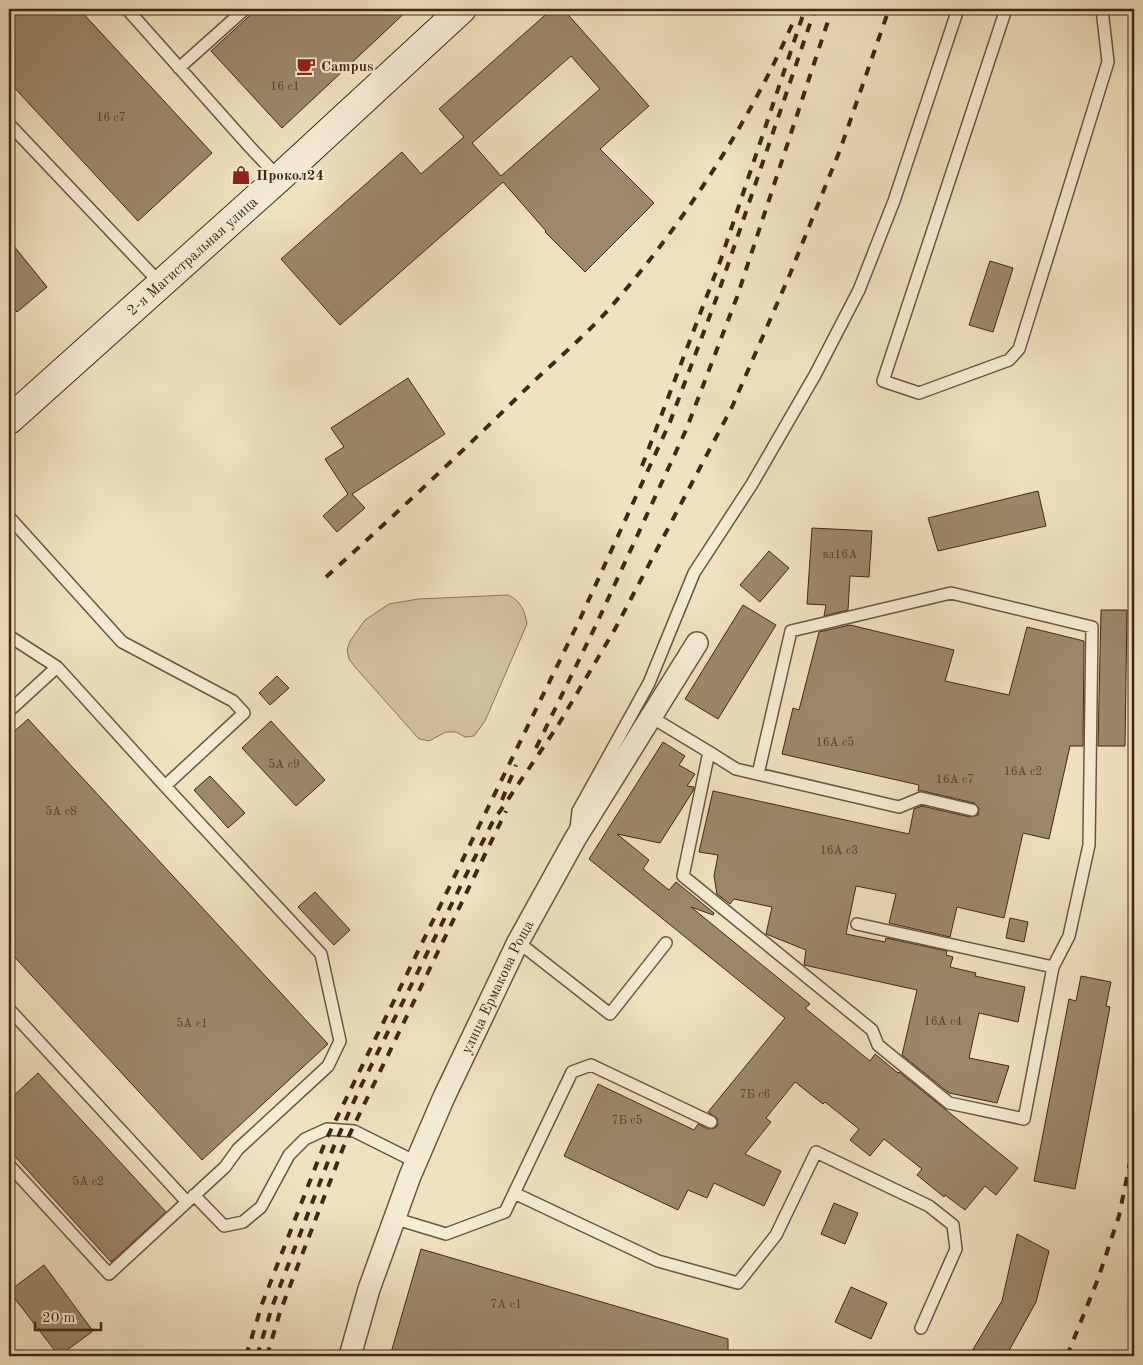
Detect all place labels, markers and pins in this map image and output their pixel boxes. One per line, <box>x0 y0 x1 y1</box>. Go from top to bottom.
cafe icon: Campus <box>295 55 317 77</box>
place label: Campus <box>321 60 373 75</box>
shop icon: Прокол24 <box>230 164 252 186</box>
place label: Прокол24 <box>256 169 324 184</box>

